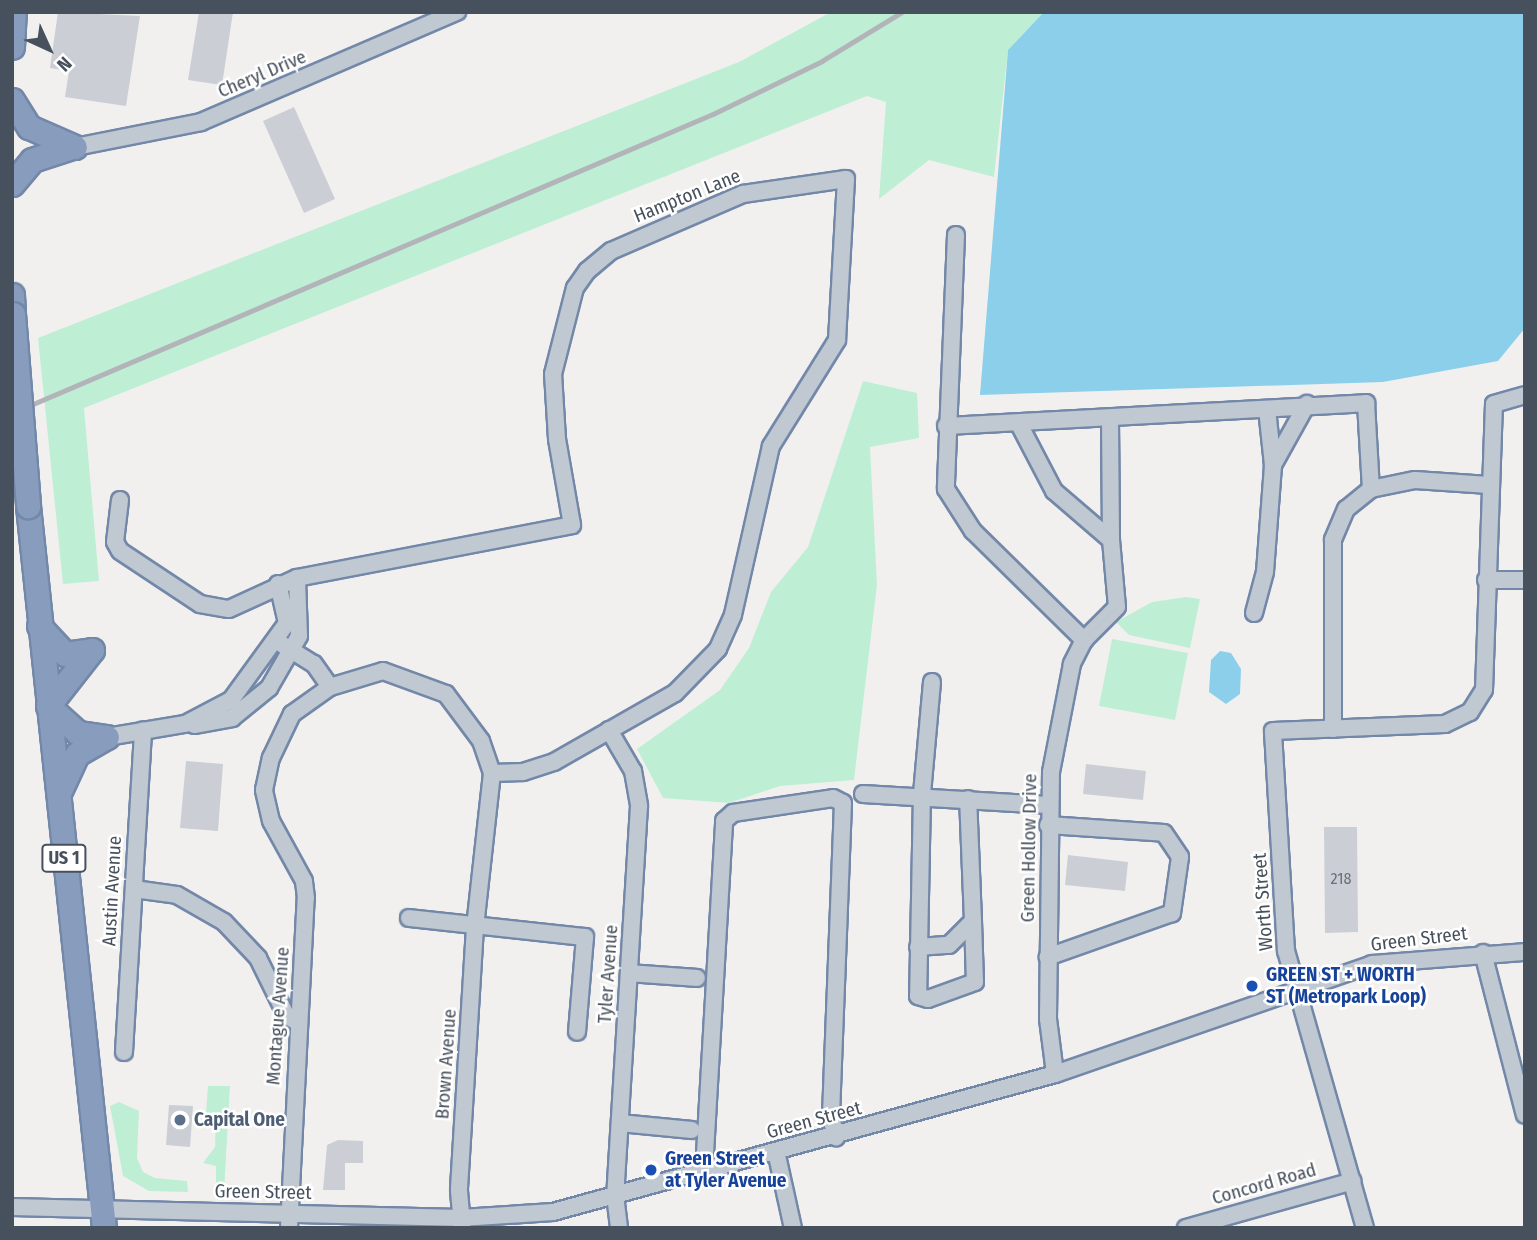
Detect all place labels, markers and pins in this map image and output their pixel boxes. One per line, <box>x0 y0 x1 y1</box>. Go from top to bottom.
place label: GREEN ST + WORTH ST (Metropark Loop) <box>1266 964 1426 1008</box>
marker: GREEN ST + WORTH ST (Metropark Loop) <box>1244 978 1260 994</box>
place label: Capital One <box>194 1109 285 1131</box>
marker: Capital One <box>172 1112 188 1128</box>
place label: Green Street at Tyler Avenue <box>665 1148 786 1192</box>
marker: Green Street at Tyler Avenue <box>643 1162 659 1178</box>

